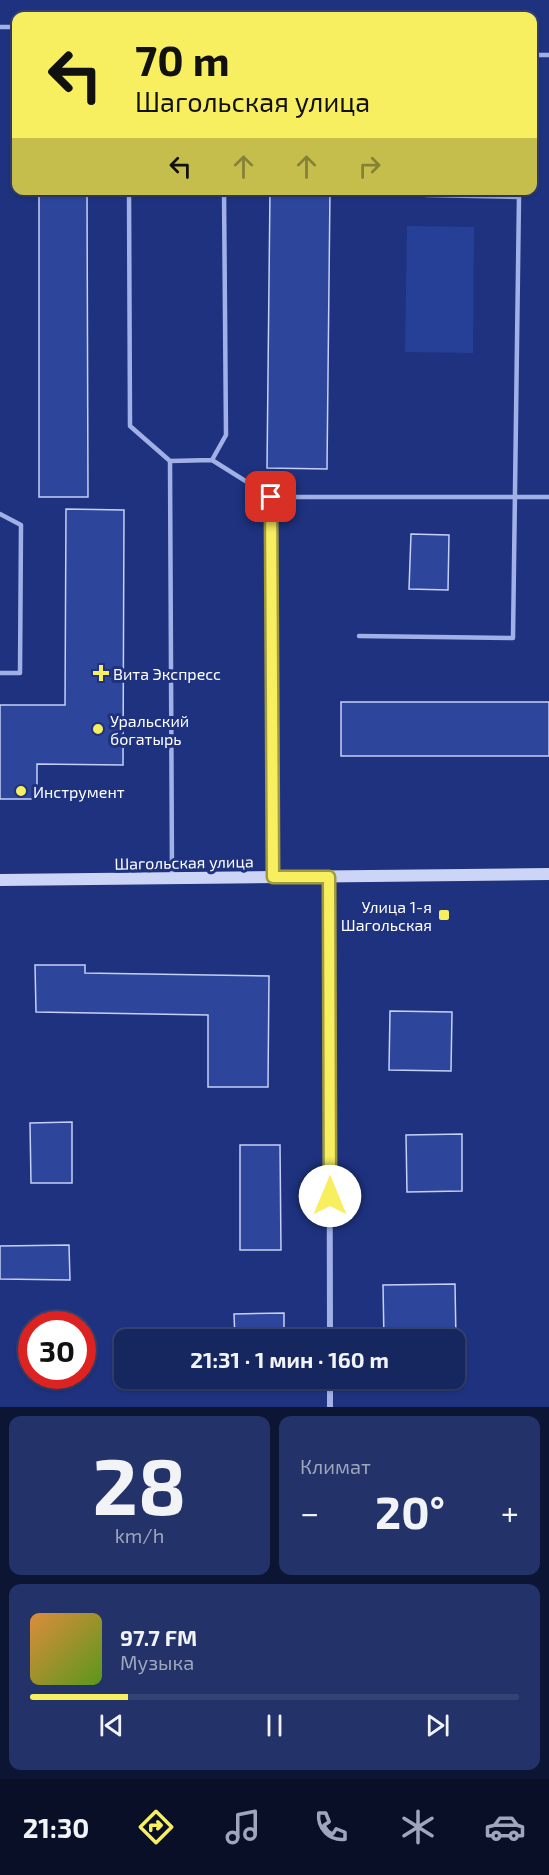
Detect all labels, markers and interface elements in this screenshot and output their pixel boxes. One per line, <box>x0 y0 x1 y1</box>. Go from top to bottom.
text: 70 m <box>135 34 230 84</box>
icon: left <box>36 36 114 114</box>
text: Шагольская улица <box>135 85 370 117</box>
icon: left <box>164 150 197 183</box>
icon: ahead <box>227 150 260 183</box>
icon: ahead <box>290 150 323 183</box>
icon: right <box>353 150 386 183</box>
pin <box>245 471 296 522</box>
icon: arrive <box>254 480 287 513</box>
place label: Вита Экспресс <box>113 664 221 683</box>
marker: Вита Экспресс <box>94 666 108 680</box>
place label: Уральский богатырь <box>110 711 189 748</box>
marker: Уральский богатырь <box>91 722 105 736</box>
place label: Инструмент <box>33 782 125 802</box>
marker: Инструмент <box>14 784 28 798</box>
street label: Шагольская улица <box>114 851 254 874</box>
place label: Улица 1-я Шагольская <box>341 897 432 934</box>
marker: Улица 1-я Шагольская <box>437 908 451 922</box>
position arrow <box>298 1164 362 1228</box>
speed limit sign: 30 <box>18 1311 96 1389</box>
text: 21:31 · 1 мин · 160 m <box>190 1346 389 1372</box>
text: 28 <box>93 1437 186 1531</box>
text: Климат <box>300 1454 371 1478</box>
text: 20° <box>375 1484 445 1538</box>
text: − <box>300 1492 319 1532</box>
text: + <box>501 1492 519 1532</box>
text: km/h <box>115 1523 164 1547</box>
text: 97.7 FM <box>120 1624 197 1650</box>
text: Музыка <box>120 1650 194 1674</box>
icon: previous <box>95 1709 128 1742</box>
icon: pause <box>258 1709 291 1742</box>
icon: next <box>421 1709 454 1742</box>
icon: directions <box>135 1806 177 1848</box>
icon: music <box>222 1806 264 1848</box>
icon: phone <box>310 1806 352 1848</box>
icon: climate <box>397 1806 439 1848</box>
icon: car <box>484 1806 526 1848</box>
text: 21:30 <box>23 1811 89 1843</box>

